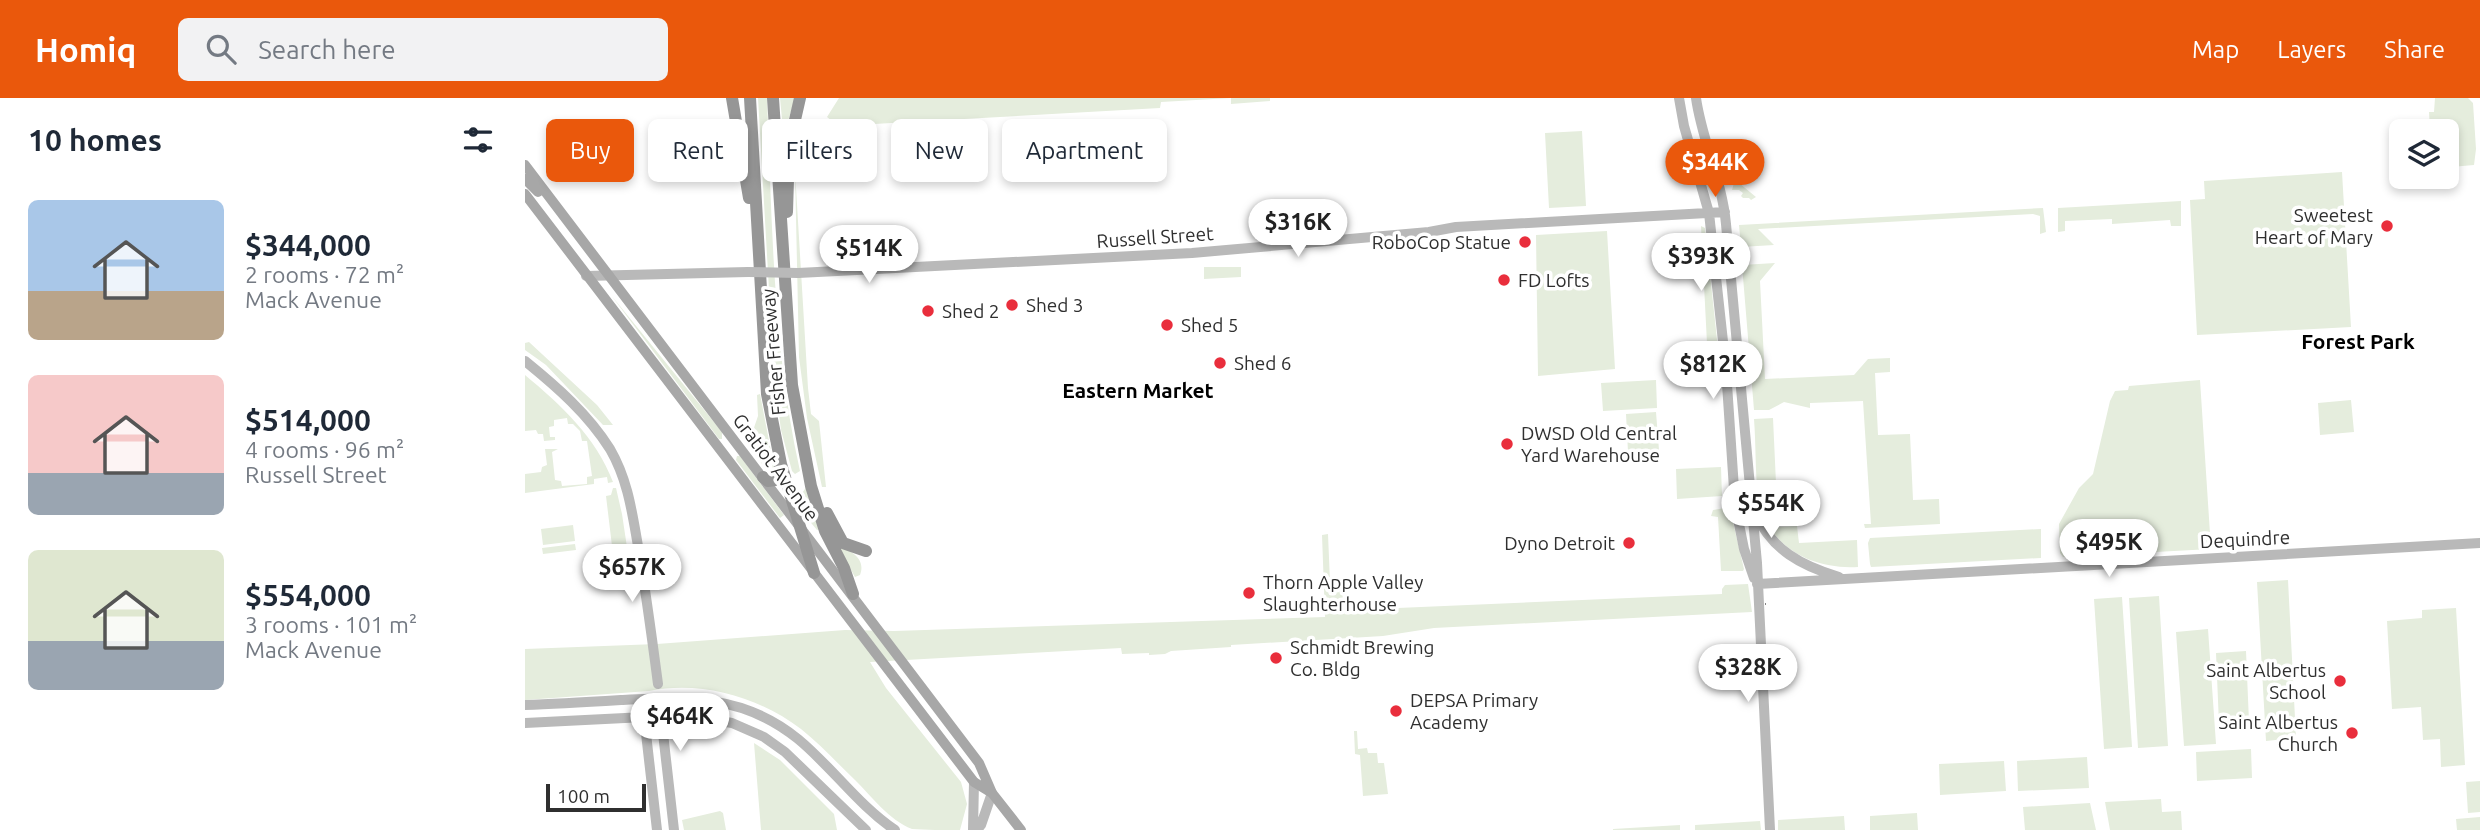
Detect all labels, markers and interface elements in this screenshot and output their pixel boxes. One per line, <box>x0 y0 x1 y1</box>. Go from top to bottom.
search box <box>178 18 668 81</box>
icon: search <box>202 30 240 68</box>
text: Homiq <box>35 31 136 68</box>
text: Search here <box>258 35 396 64</box>
text: Map <box>2192 36 2239 63</box>
text: Layers <box>2277 36 2346 63</box>
text: Share <box>2384 36 2445 63</box>
chip: Buy <box>546 119 634 182</box>
chip: Rent <box>648 119 748 182</box>
chip: Filters <box>762 119 877 182</box>
chip: New <box>891 119 988 182</box>
chip: Apartment <box>1002 119 1167 182</box>
map controls <box>2389 119 2459 189</box>
button: layers <box>2389 119 2459 189</box>
icon: filters <box>459 121 497 159</box>
text: 10 homes <box>28 123 162 157</box>
pin: $344K <box>1666 140 1764 199</box>
text: $344K <box>1681 149 1749 174</box>
pin: $316K <box>1249 200 1347 259</box>
place label: Sweetest Heart of Mary <box>2255 204 2374 248</box>
text: $316K <box>1264 209 1332 234</box>
marker: Sweetest Heart of Mary <box>2379 218 2395 234</box>
street label: Russell Street <box>1096 222 1215 252</box>
pin: $514K <box>820 226 918 285</box>
icon: home <box>84 228 168 312</box>
text: $344,000 <box>245 228 371 262</box>
place label: RoboCop Statue <box>1372 231 1511 253</box>
marker: RoboCop Statue <box>1517 234 1533 250</box>
pin: $393K <box>1652 234 1750 293</box>
text: $514K <box>835 235 903 260</box>
text: $393K <box>1667 243 1735 268</box>
text: 2 rooms · 72 m² <box>245 262 404 287</box>
place label: FD Lofts <box>1518 269 1590 291</box>
marker: FD Lofts <box>1496 272 1512 288</box>
text: Mack Avenue <box>245 287 382 312</box>
street label: Fisher Freeway <box>756 288 790 416</box>
place label: Shed 3 <box>1026 294 1083 316</box>
marker: Shed 3 <box>1004 297 1020 313</box>
place label: Shed 2 <box>942 300 999 322</box>
marker: Shed 2 <box>920 303 936 319</box>
place label: Shed 5 <box>1181 314 1238 336</box>
marker: Shed 5 <box>1159 317 1175 333</box>
district label: Forest Park <box>2301 329 2415 353</box>
pin: $812K <box>1664 342 1762 401</box>
text: $812K <box>1679 351 1747 376</box>
place label: Shed 6 <box>1234 352 1291 374</box>
marker: Shed 6 <box>1212 355 1228 371</box>
district label: Eastern Market <box>1062 378 1214 402</box>
icon: home <box>84 403 168 487</box>
text: $514,000 <box>245 403 371 437</box>
street label: Gratiot Avenue <box>729 409 823 525</box>
place label: DWSD Old Central Yard Warehouse <box>1521 422 1677 466</box>
marker: DWSD Old Central Yard Warehouse <box>1499 436 1515 452</box>
text: 4 rooms · 96 m² <box>245 437 404 462</box>
text: Russell Street <box>245 462 387 487</box>
pin: $554K <box>1722 480 1820 540</box>
text: $554K <box>1737 490 1805 515</box>
pin: $495K <box>2060 519 2158 579</box>
street label: Dequindre <box>2199 526 2291 552</box>
text: $495K <box>2075 529 2143 554</box>
place label: Dyno Detroit <box>1504 532 1616 554</box>
marker: Dyno Detroit <box>1621 535 1637 551</box>
pin: $657K <box>583 545 681 604</box>
text: $657K <box>598 554 666 579</box>
place label: Thorn Apple Valley Slaughterhouse <box>1263 571 1423 615</box>
icon: home <box>84 578 168 662</box>
text: $554,000 <box>245 578 371 612</box>
marker: Thorn Apple Valley Slaughterhouse <box>1241 585 1257 601</box>
text: 3 rooms · 101 m² <box>245 612 417 637</box>
place label: Schmidt Brewing Co. Bldg <box>1290 636 1434 680</box>
text: Mack Avenue <box>245 637 382 662</box>
pin: $328K <box>1699 644 1797 704</box>
marker: Schmidt Brewing Co. Bldg <box>1268 650 1284 666</box>
text: $328K <box>1714 654 1782 679</box>
place label: Saint Albertus School <box>2206 659 2326 703</box>
marker: Saint Albertus School <box>2332 673 2348 689</box>
place label: DEPSA Primary Academy <box>1410 689 1538 733</box>
pin: $464K <box>631 694 729 753</box>
text: $464K <box>646 703 714 728</box>
marker: DEPSA Primary Academy <box>1388 703 1404 719</box>
place label: Saint Albertus Church <box>2218 711 2338 755</box>
marker: Saint Albertus Church <box>2344 725 2360 741</box>
scale bar <box>546 781 646 813</box>
text: 100 m <box>557 785 610 807</box>

